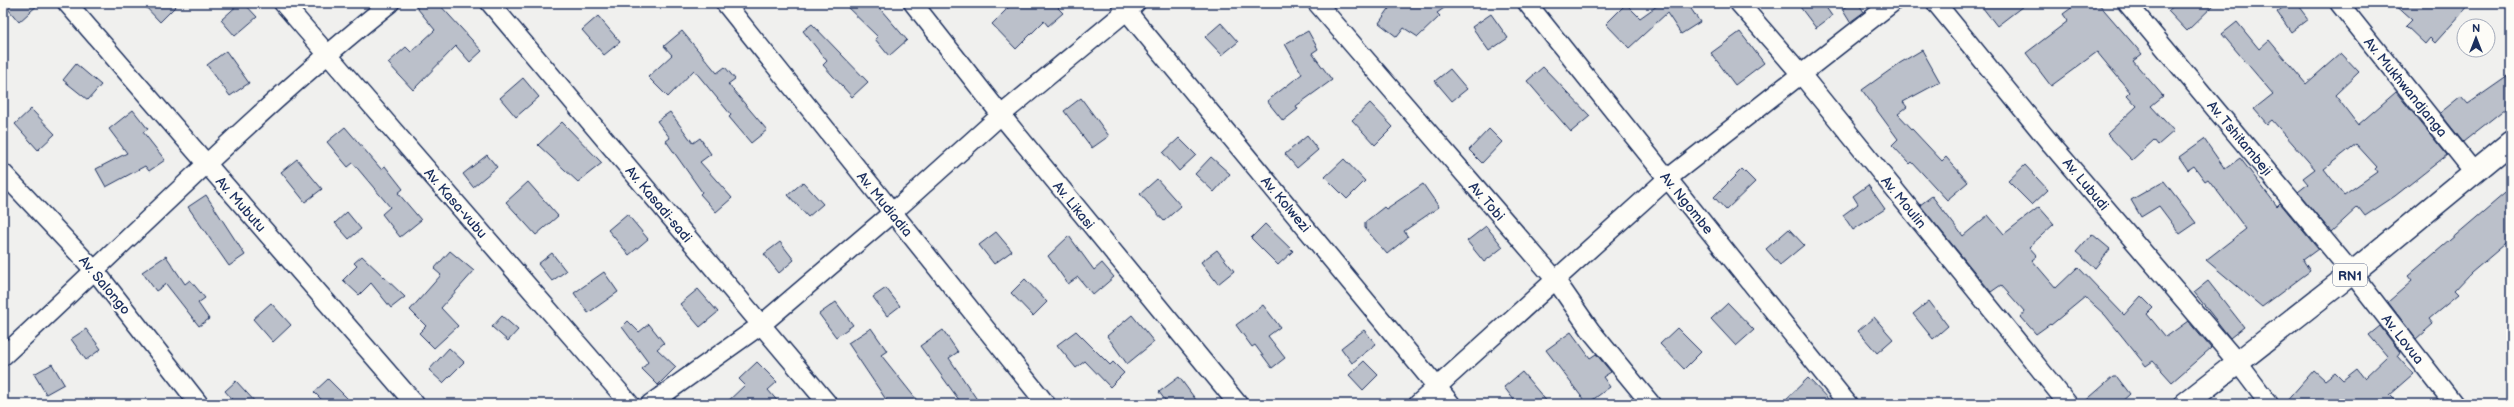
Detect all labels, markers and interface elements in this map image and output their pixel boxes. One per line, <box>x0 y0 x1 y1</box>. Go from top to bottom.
north arrow <box>2456 18 2496 58</box>
text: N <box>2472 22 2480 35</box>
street label: Av. Mukhwandjanga <box>2360 34 2451 141</box>
street label: Av. Tshitambeji <box>2203 97 2276 179</box>
street label: Av. Lubudi <box>2059 155 2112 214</box>
street label: Av. Kasadi-sadi <box>622 163 696 246</box>
street label: Av. Kasa-vubu <box>421 165 491 242</box>
street label: Av. Mudiadia <box>853 168 916 240</box>
street label: Av. Ngombe <box>1656 169 1717 238</box>
street label: Av. Mubutu <box>212 173 269 236</box>
street label: Av. Kolwezi <box>1257 173 1314 236</box>
street label: Av. Moulin <box>1877 173 1930 232</box>
street label: Av. Likasi <box>1049 178 1098 233</box>
street label: Av. Tobi <box>1465 178 1508 224</box>
street label: Av. Salongo <box>75 252 134 318</box>
road number: RN1 <box>2333 264 2367 286</box>
street label: Av. Lovua <box>2378 311 2427 368</box>

